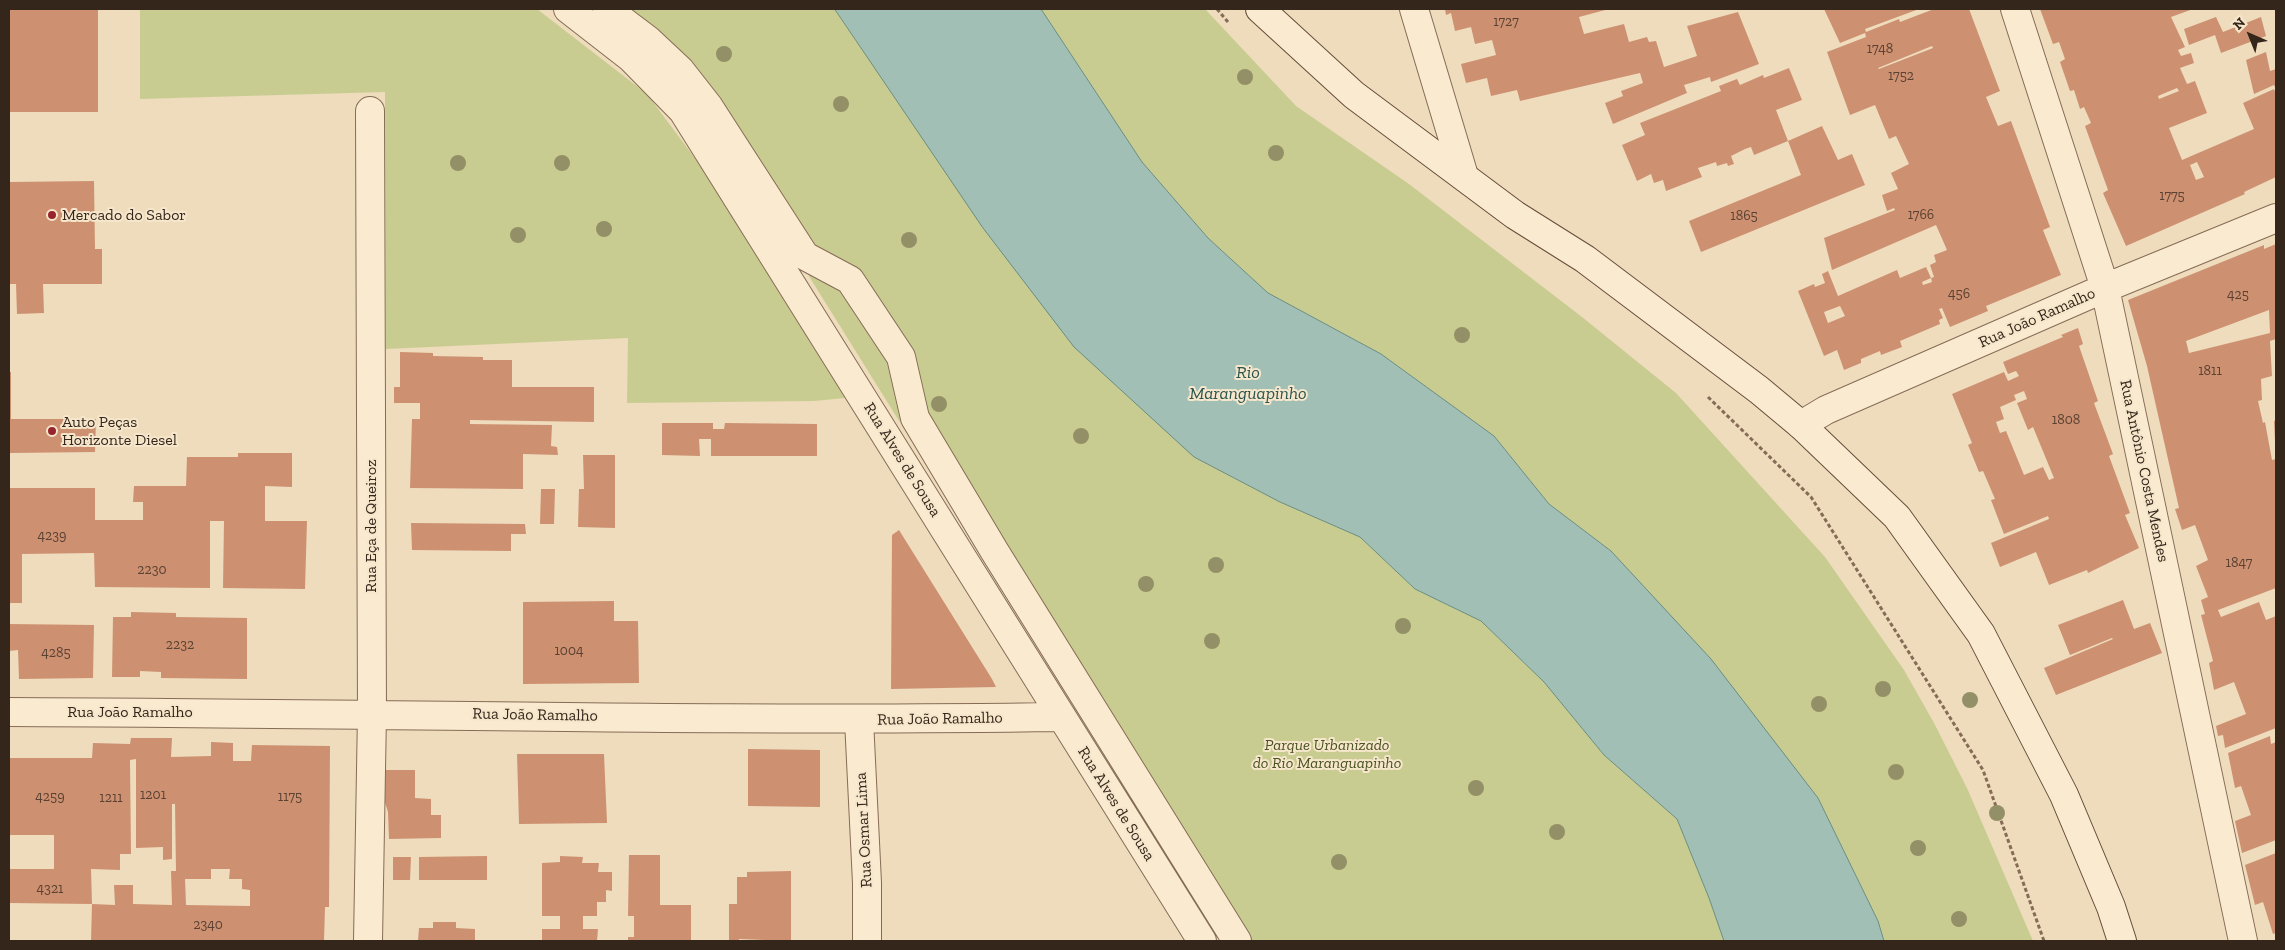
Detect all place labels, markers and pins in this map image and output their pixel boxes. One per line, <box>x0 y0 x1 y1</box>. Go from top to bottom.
place label: Mercado do Sabor <box>62 205 186 225</box>
marker: Mercado do Sabor <box>46 209 58 221</box>
place label: Auto Peças Horizonte Diesel <box>62 412 177 450</box>
marker: Auto Peças Horizonte Diesel <box>46 425 58 437</box>

